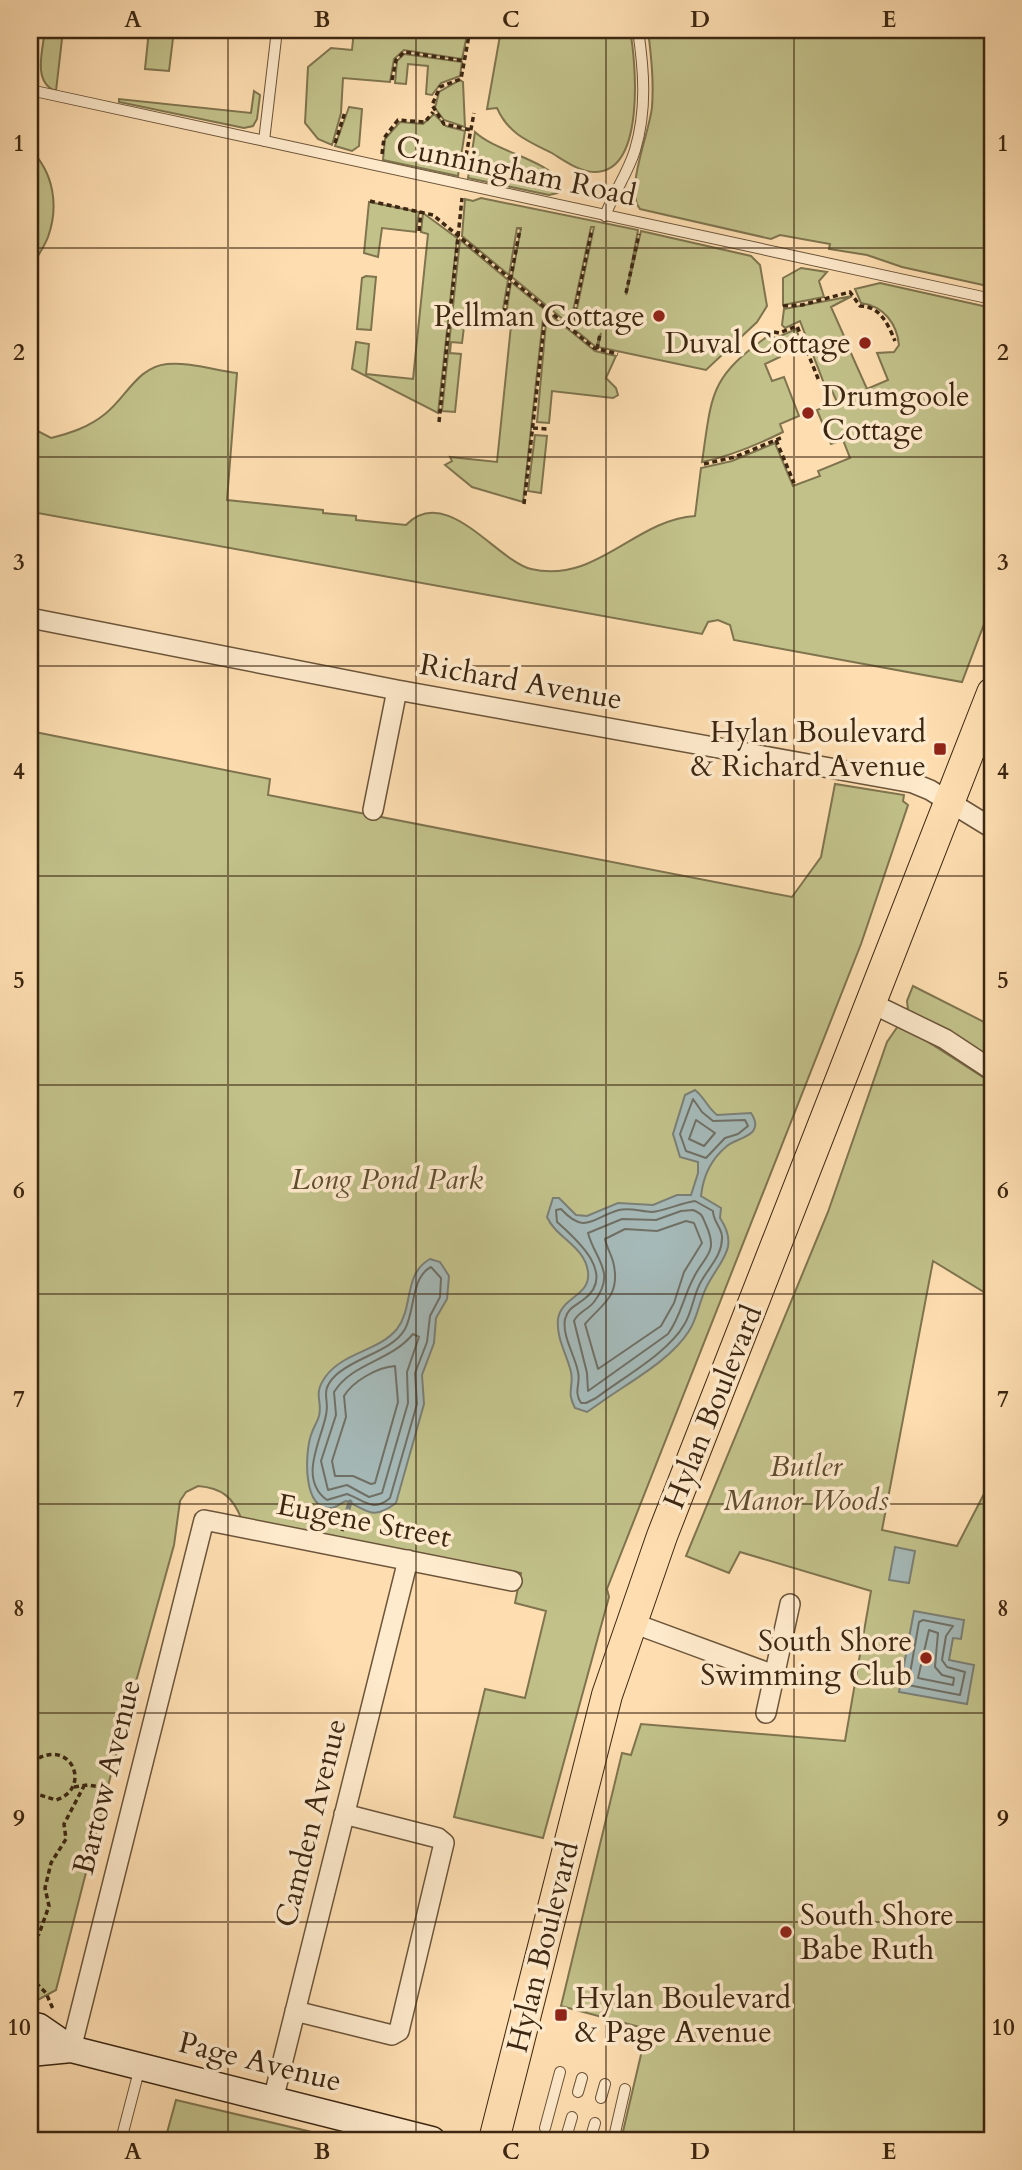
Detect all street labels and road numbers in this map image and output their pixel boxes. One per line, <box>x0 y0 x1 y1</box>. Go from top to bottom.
street label: Cunningham Road <box>392 126 640 216</box>
street label: Richard Avenue <box>417 644 625 720</box>
street label: Hylan Boulevard <box>654 1299 772 1515</box>
street label: Eugene Street <box>274 1484 455 1558</box>
street label: Bartow Avenue <box>63 1675 151 1879</box>
street label: Camden Avenue <box>265 1715 357 1931</box>
street label: Hylan Boulevard <box>497 1837 589 2057</box>
street label: Page Avenue <box>174 2022 346 2102</box>

